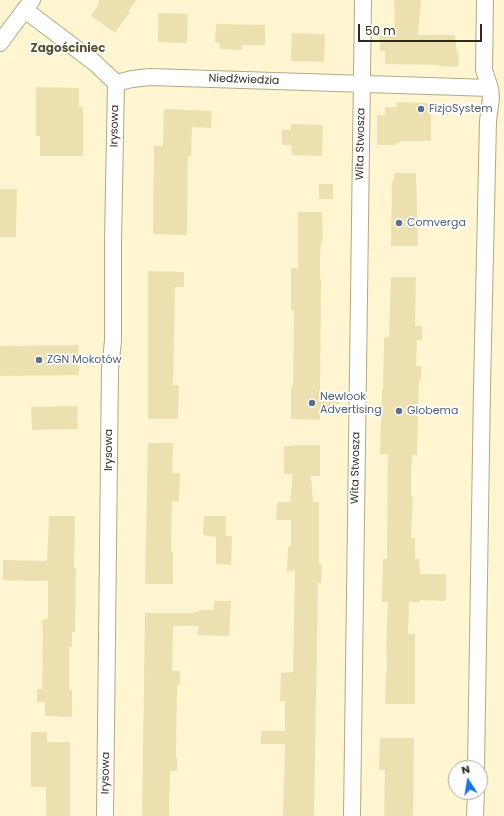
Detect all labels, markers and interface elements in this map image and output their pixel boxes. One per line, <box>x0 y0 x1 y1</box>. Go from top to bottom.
scale bar <box>360 16 484 42</box>
text: 50 m <box>365 22 396 39</box>
district label: Zagościniec <box>31 42 105 56</box>
street label: Niedźwiedzia <box>208 72 280 88</box>
place label: FizjoSystem <box>429 102 493 116</box>
marker: FizjoSystem <box>416 104 426 114</box>
street label: Irysowa <box>108 105 122 147</box>
street label: Wita Stwosza <box>354 108 368 180</box>
place label: Comverga <box>407 216 466 230</box>
marker: Comverga <box>394 218 404 228</box>
place label: ZGN Mokotów <box>47 353 121 367</box>
marker: ZGN Mokotów <box>34 355 44 365</box>
place label: Newlook Advertising <box>320 390 382 416</box>
marker: Newlook Advertising <box>307 398 317 408</box>
place label: Globema <box>407 404 458 418</box>
marker: Globema <box>394 406 404 416</box>
street label: Irysowa <box>102 429 116 471</box>
street label: Wita Stwosza <box>349 432 363 504</box>
street label: Irysowa <box>99 752 113 794</box>
north arrow <box>448 760 488 800</box>
text: N <box>460 761 471 778</box>

